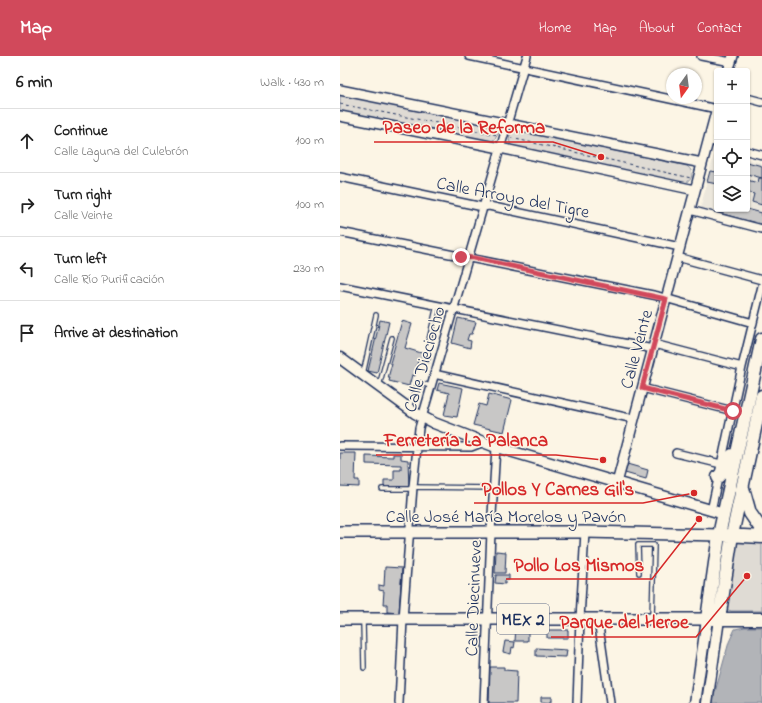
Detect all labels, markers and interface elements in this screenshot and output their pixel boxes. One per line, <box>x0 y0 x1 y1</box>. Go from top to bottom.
text: Map <box>20 15 52 42</box>
text: Home <box>539 18 571 39</box>
text: Map <box>593 18 617 39</box>
text: About <box>639 18 675 39</box>
text: Contact <box>697 18 742 39</box>
north arrow <box>666 68 702 104</box>
map controls <box>714 68 750 212</box>
button: + <box>714 68 750 104</box>
text: 6 min <box>16 70 52 95</box>
text: Walk · 430 m <box>260 73 324 92</box>
button: − <box>714 104 750 140</box>
callout: Paseo de la Reforma <box>374 111 553 142</box>
text: Paseo de la Reforma <box>383 115 545 142</box>
text: Continue <box>54 120 108 142</box>
icon: ahead <box>16 130 38 152</box>
text: 100 m <box>295 131 324 150</box>
button: locate <box>714 140 750 176</box>
text: Calle Laguna del Culebrón <box>54 142 189 161</box>
street label: Calle Arroyo del Tigre <box>434 171 592 228</box>
button: layers <box>714 176 750 212</box>
text: Turn right <box>54 184 112 206</box>
icon: right <box>16 194 38 216</box>
text: 100 m <box>295 195 324 214</box>
text: Calle Veinte <box>54 206 112 225</box>
text: Turn left <box>54 248 107 270</box>
route end <box>452 248 470 266</box>
icon: left <box>16 258 38 280</box>
text: 230 m <box>293 259 324 278</box>
text: Calle Río Purificación <box>54 270 164 289</box>
street label: Calle Dieciocho <box>398 303 453 416</box>
street label: Calle Veinte <box>615 306 661 392</box>
icon: arrive <box>16 322 38 344</box>
text: Arrive at destination <box>54 322 178 344</box>
route start <box>724 402 742 420</box>
callout: Ferretería La Palanca <box>376 424 556 455</box>
text: Ferretería La Palanca <box>383 428 548 455</box>
callout: Pollos Y Carnes Gil's <box>474 472 643 503</box>
text: Pollos Y Carnes Gil's <box>482 477 635 504</box>
street label: Calle José María Morelos y Pavón <box>386 505 626 531</box>
street label: Calle Diecinueve <box>460 538 490 657</box>
callout: Pollo Los Mismos <box>506 548 652 579</box>
text: Pollo Los Mismos <box>514 553 645 580</box>
road number: MEX 2 <box>497 604 549 634</box>
callout: Parque del Heroe <box>551 606 696 637</box>
text: Parque del Heroe <box>560 610 689 637</box>

